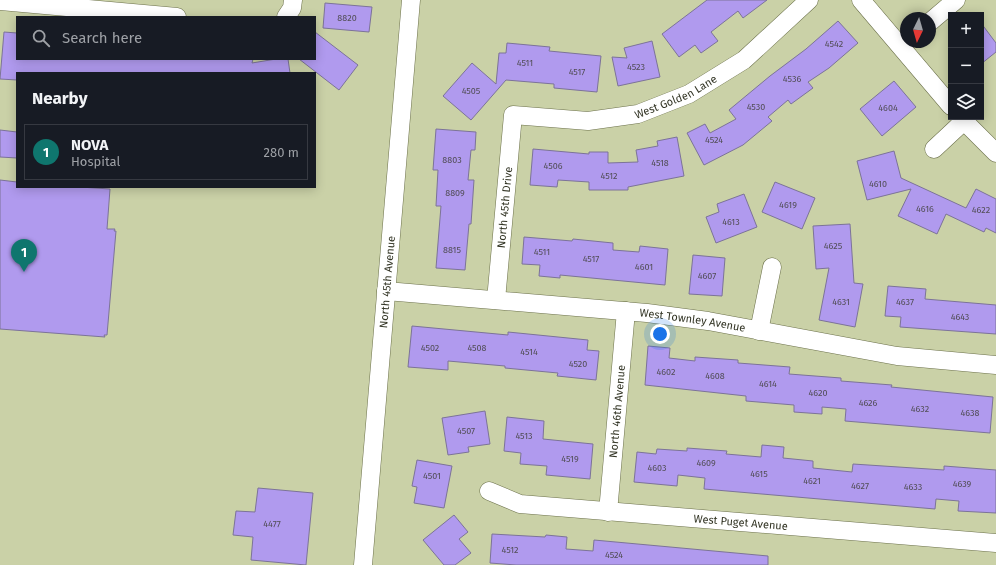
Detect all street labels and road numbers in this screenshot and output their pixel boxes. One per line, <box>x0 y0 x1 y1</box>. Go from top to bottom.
street label: West Golden Lane <box>633 72 719 121</box>
street label: North 45th Drive <box>494 166 515 249</box>
street label: North 45th Avenue <box>377 235 397 329</box>
street label: West Townley Avenue <box>639 306 747 334</box>
street label: North 46th Avenue <box>606 364 628 458</box>
street label: West Puget Avenue <box>693 512 788 532</box>

